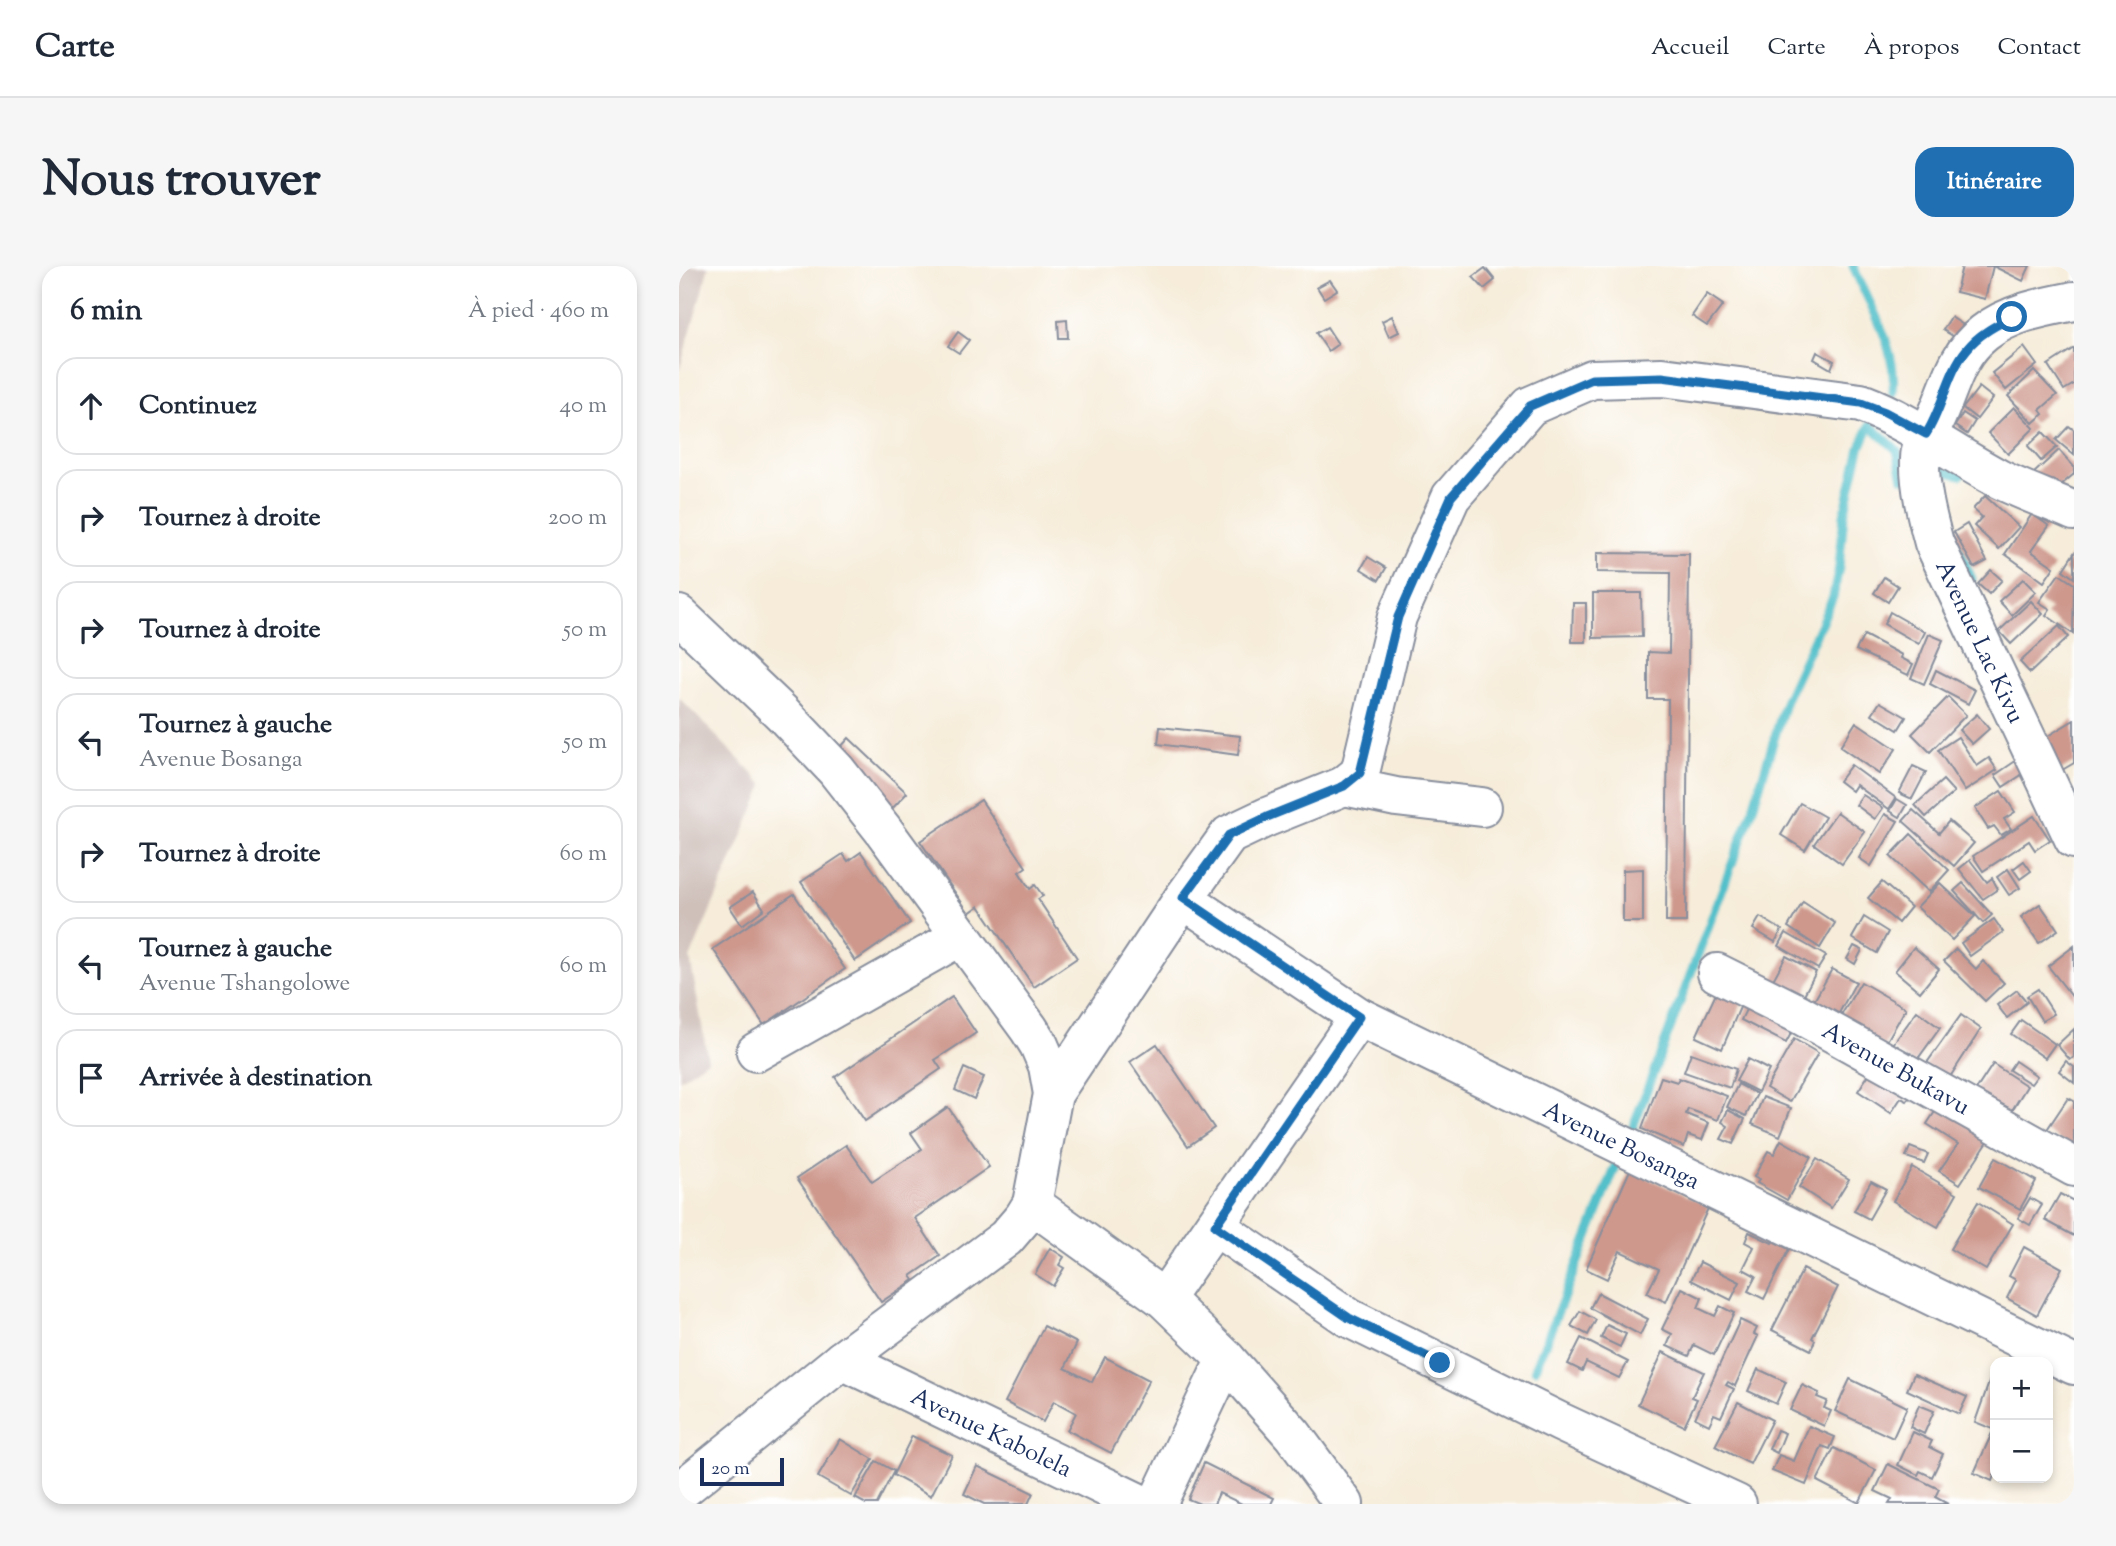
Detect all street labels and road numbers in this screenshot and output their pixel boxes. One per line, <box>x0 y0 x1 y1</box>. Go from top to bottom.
street label: Avenue Lac Kivu <box>1925 555 2032 730</box>
street label: Avenue Bukavu <box>1815 1015 1976 1125</box>
street label: Avenue Bosanga <box>1537 1094 1705 1199</box>
street label: Avenue Kabolela <box>904 1381 1077 1487</box>

